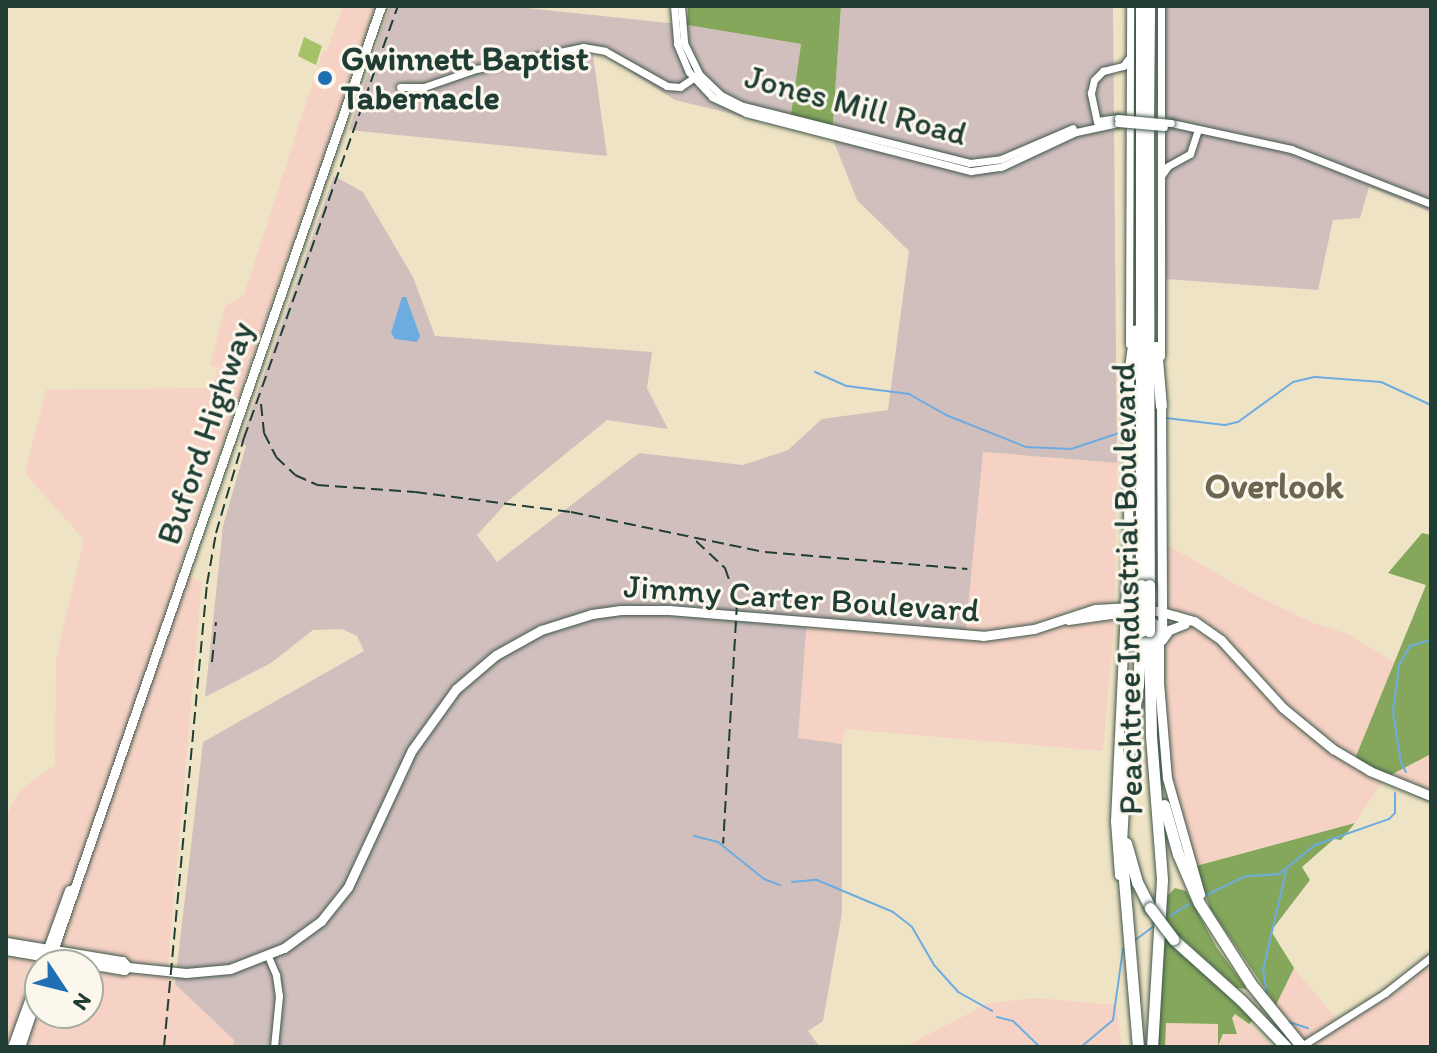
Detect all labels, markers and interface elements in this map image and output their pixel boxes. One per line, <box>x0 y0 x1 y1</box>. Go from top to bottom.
place label: Gwinnett Baptist Tabernacle <box>341 38 589 118</box>
street label: Jones Mill Road <box>741 56 971 154</box>
marker: Gwinnett Baptist Tabernacle <box>316 69 334 87</box>
street label: Buford Highway <box>148 316 262 550</box>
street label: Peachtree Industrial Boulevard <box>1103 362 1151 816</box>
district label: Overlook <box>1205 464 1343 508</box>
street label: Jimmy Carter Boulevard <box>622 565 982 631</box>
north arrow <box>24 949 104 1029</box>
text: N <box>67 988 98 1016</box>

